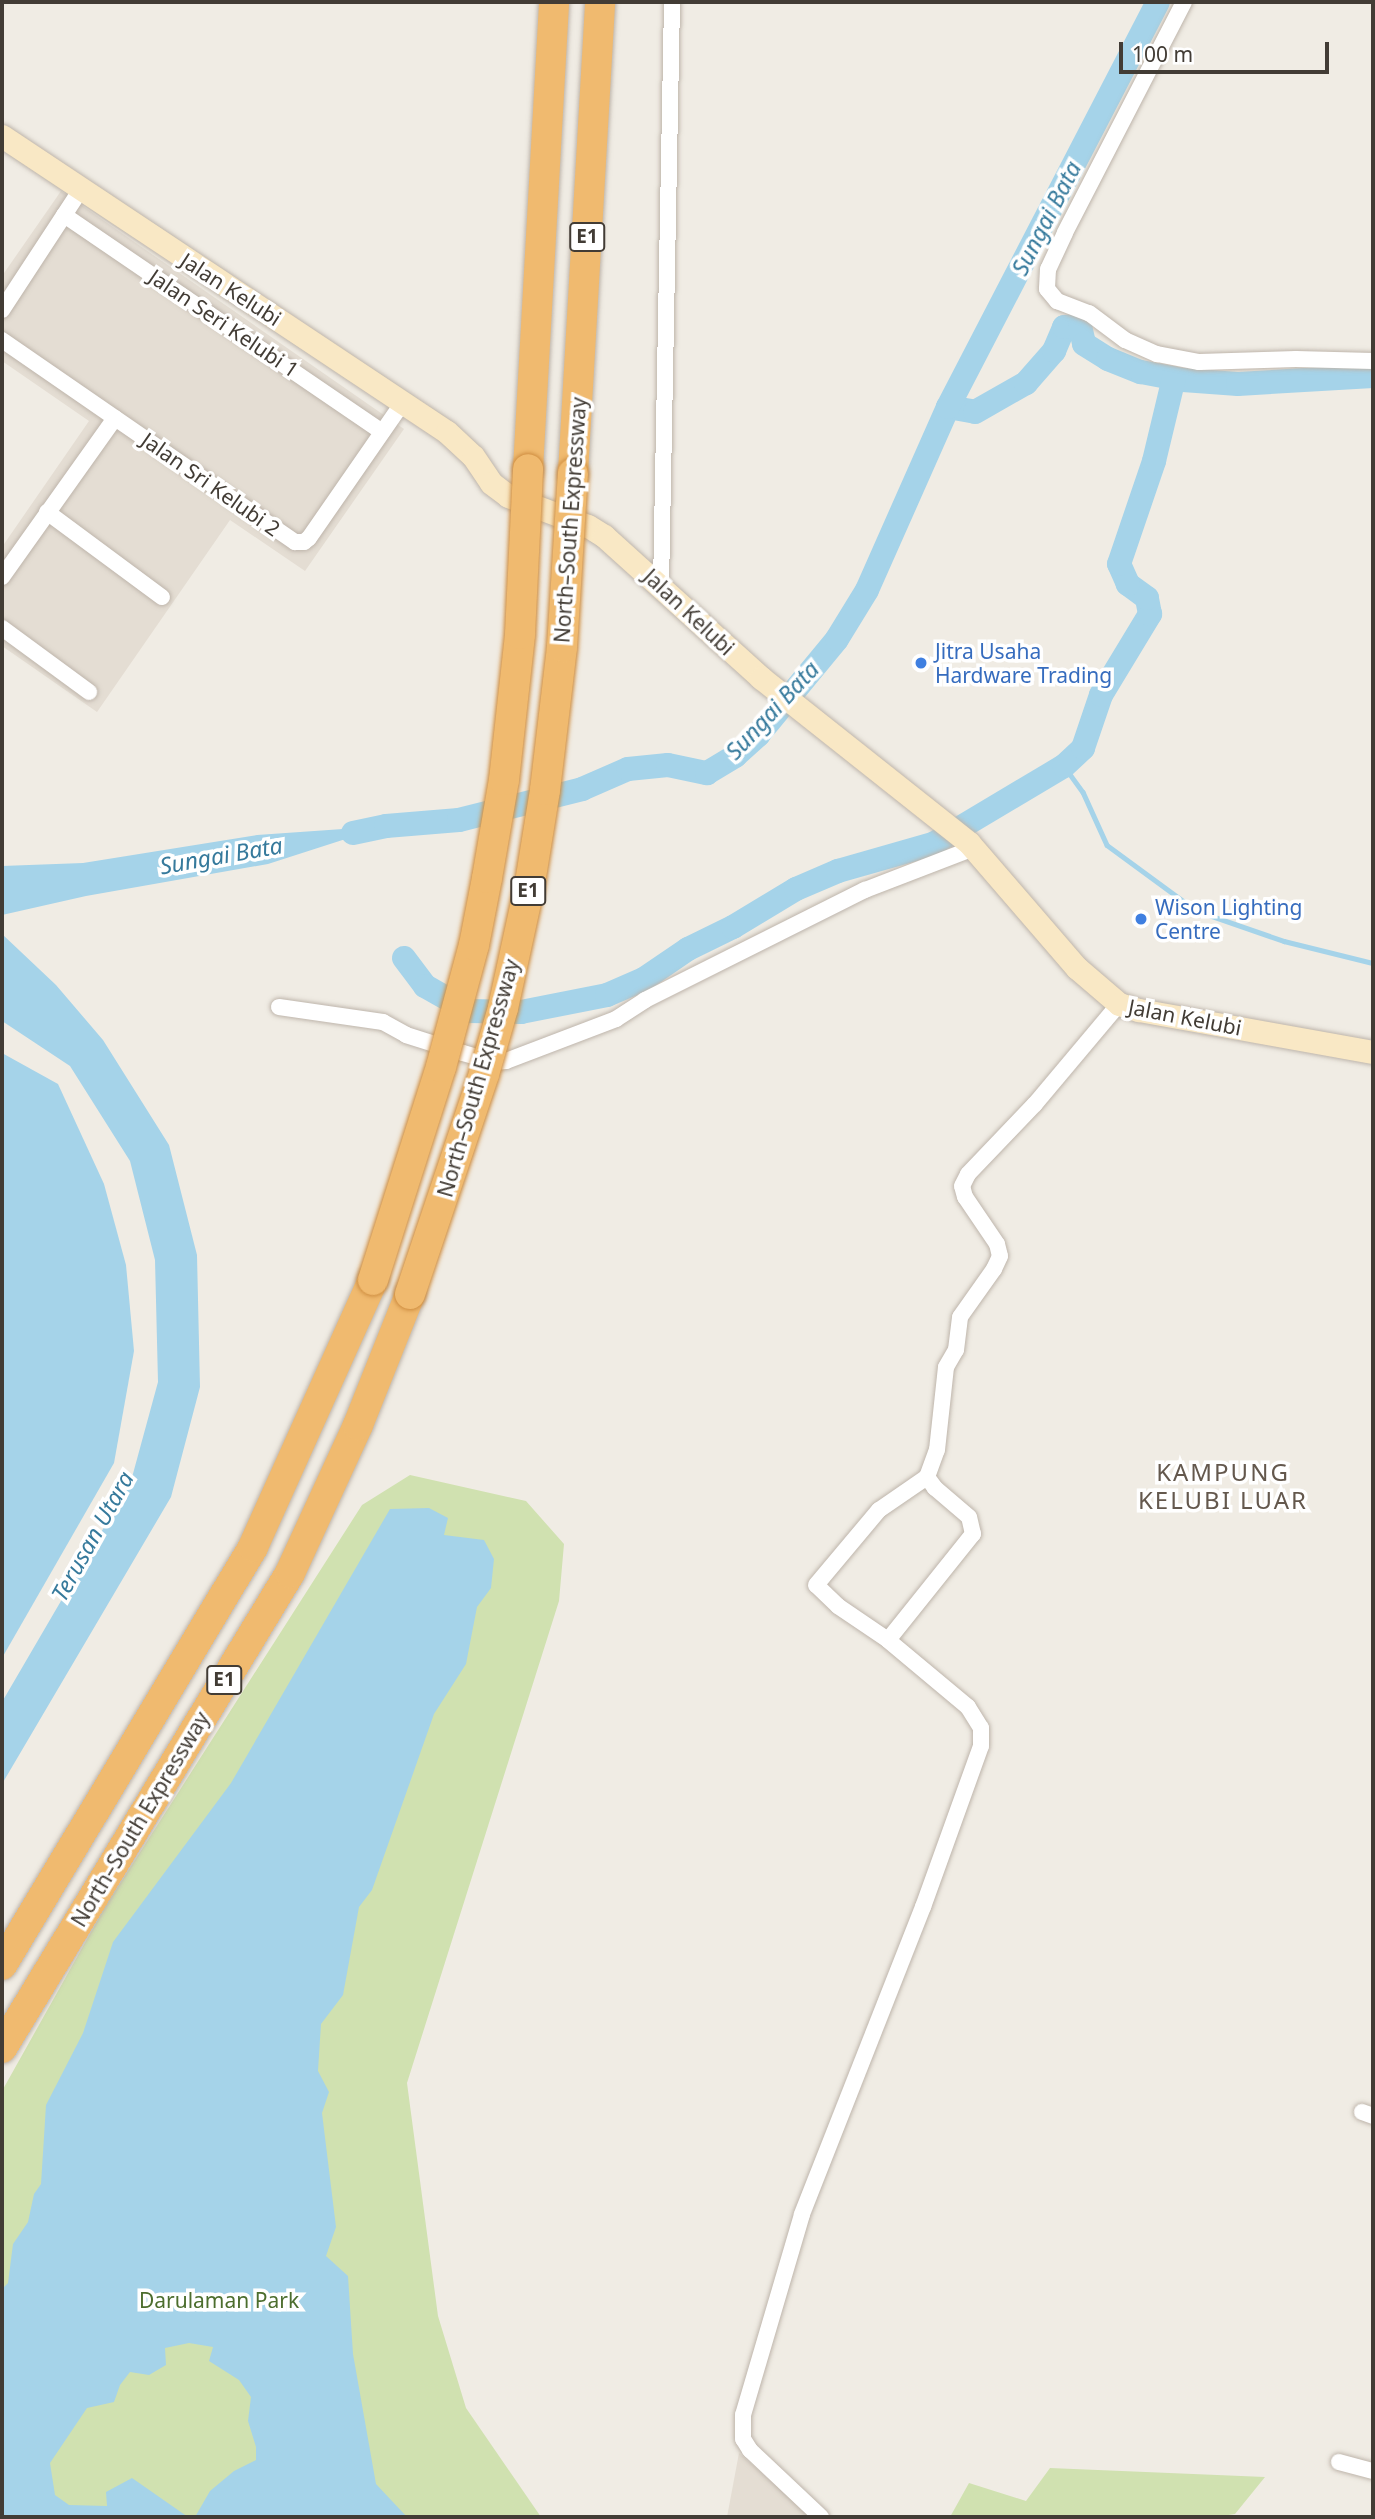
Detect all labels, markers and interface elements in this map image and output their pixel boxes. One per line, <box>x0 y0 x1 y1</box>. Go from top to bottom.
scale bar <box>1123 28 1333 72</box>
text: 100 m <box>1132 40 1193 68</box>
water label: Sungai Bata <box>1006 156 1086 280</box>
road number: E1 <box>568 221 606 252</box>
street label: Jalan Kelubi <box>176 247 286 331</box>
street label: Jalan Seri Kelubi 1 <box>144 264 304 382</box>
street label: North–South Expressway <box>549 396 591 644</box>
street label: Jalan Sri Kelubi 2 <box>137 427 285 541</box>
street label: Jalan Kelubi <box>638 564 740 660</box>
place label: Jitra Usaha Hardware Trading <box>935 638 1112 688</box>
water label: Sungai Bata <box>720 655 824 765</box>
marker: Jitra Usaha Hardware Trading <box>913 655 929 671</box>
water label: Sungai Bata <box>157 831 285 879</box>
road number: E1 <box>509 876 547 906</box>
place label: Wison Lighting Centre <box>1155 894 1302 944</box>
marker: Wison Lighting Centre <box>1133 911 1149 927</box>
street label: North–South Expressway <box>432 956 524 1200</box>
street label: Jalan Kelubi <box>1126 994 1244 1040</box>
district label: KAMPUNG KELUBI LUAR <box>1139 1458 1307 1514</box>
water label: Terusan Utara <box>45 1466 139 1606</box>
road number: E1 <box>205 1664 243 1696</box>
street label: North–South Expressway <box>66 1707 214 1931</box>
park label: Darulaman Park <box>139 2287 299 2313</box>

